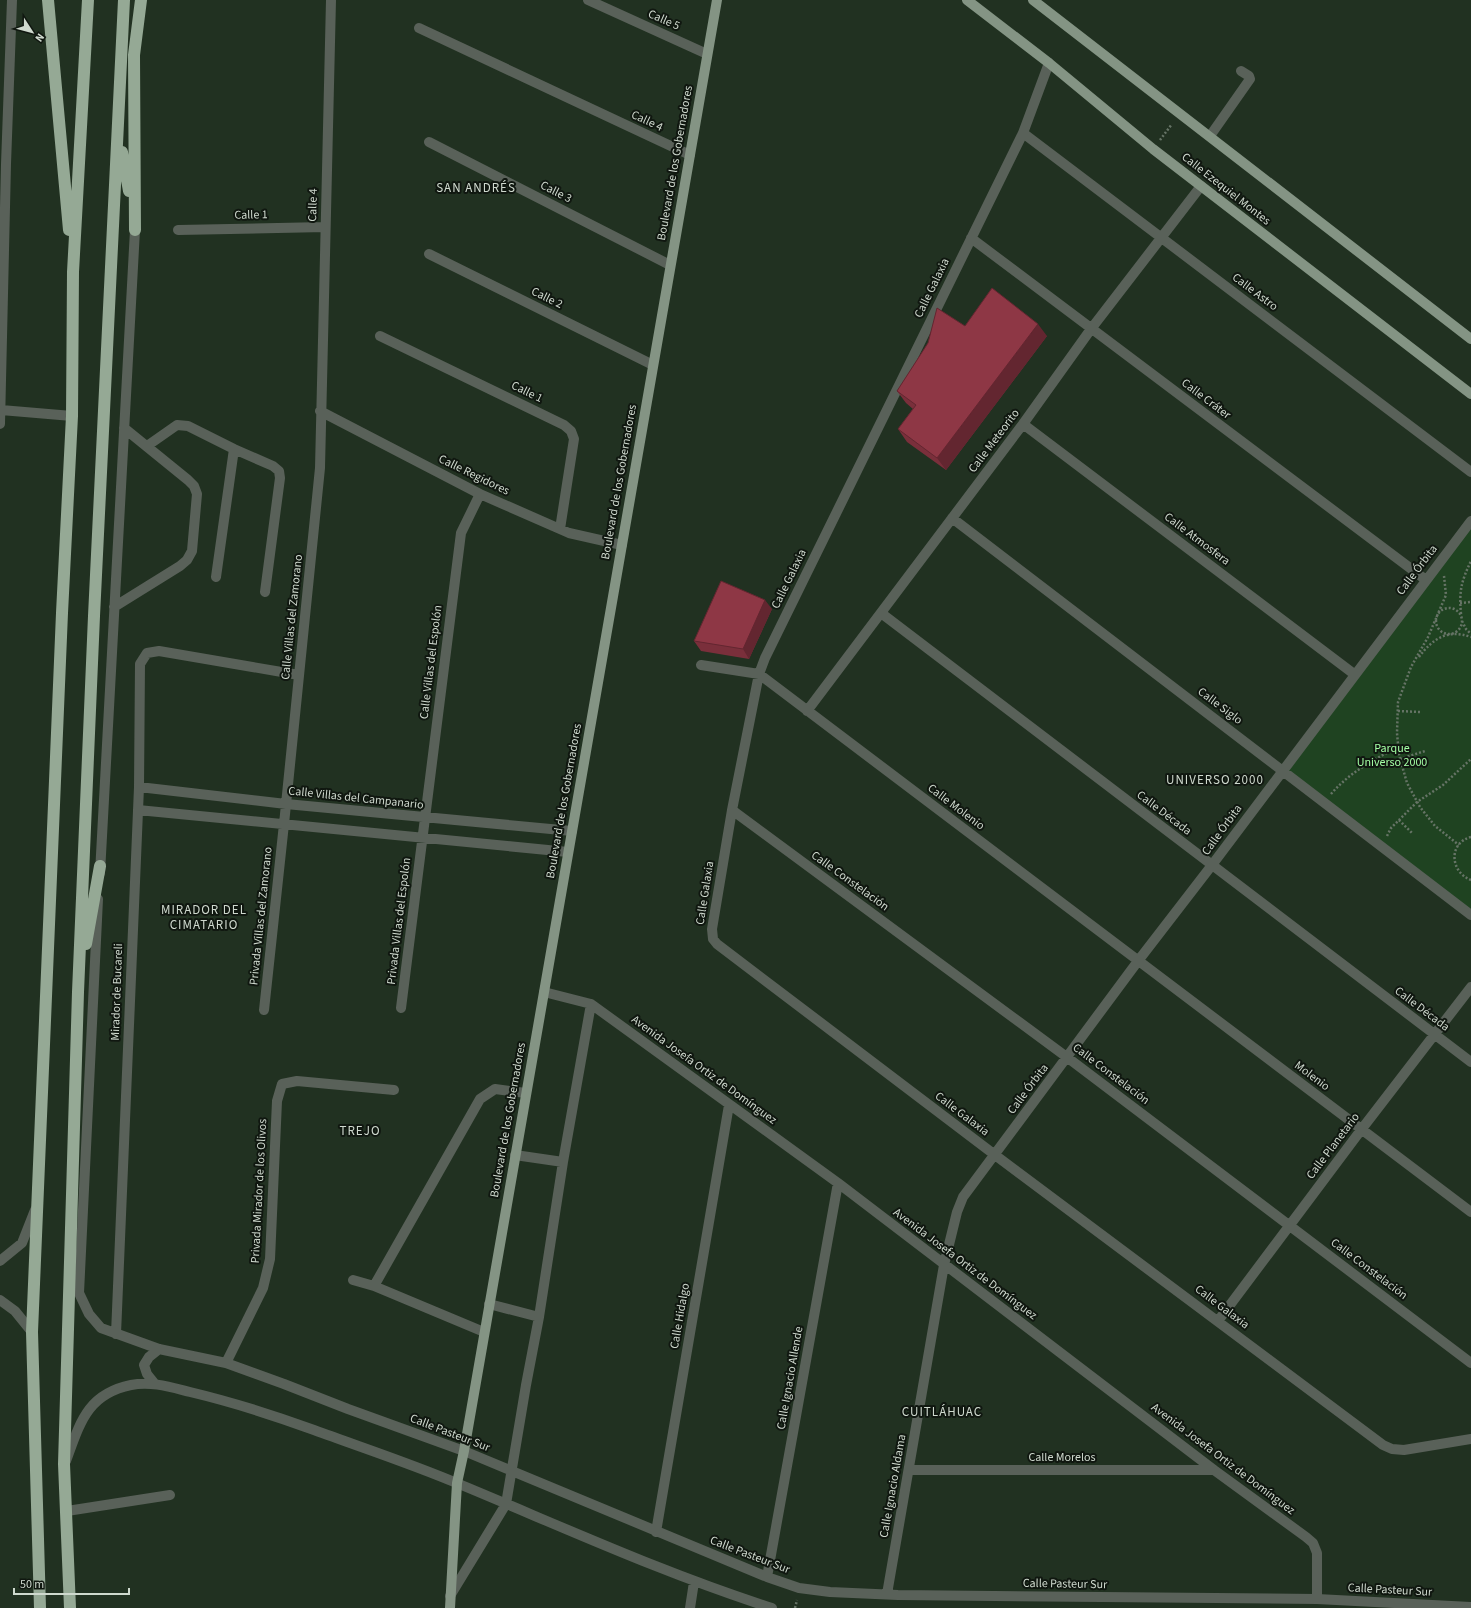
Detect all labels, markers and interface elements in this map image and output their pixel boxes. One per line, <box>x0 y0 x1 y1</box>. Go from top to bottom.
street label: Calle 5 <box>645 5 683 35</box>
north arrow <box>12 12 52 52</box>
text: N <box>31 30 48 45</box>
street label: Boulevard de los Gobernadores <box>653 84 697 242</box>
street label: Calle 4 <box>628 106 666 136</box>
street label: Calle Ezequiel Montes <box>1178 149 1274 229</box>
street label: Calle 3 <box>537 177 575 207</box>
district label: SAN ANDRÉS <box>436 179 516 197</box>
street label: Calle 4 <box>304 188 322 222</box>
street label: Calle 1 <box>234 206 268 224</box>
street label: Calle Galaxia <box>910 255 954 321</box>
street label: Calle Astro <box>1228 269 1282 315</box>
street label: Calle 2 <box>528 283 566 313</box>
street label: Calle Cráter <box>1178 375 1235 424</box>
street label: Calle 1 <box>508 377 546 407</box>
street label: Boulevard de los Gobernadores <box>597 403 641 561</box>
street label: Calle Meteorito <box>964 406 1024 476</box>
street label: Calle Regidores <box>436 450 512 500</box>
street label: Calle Atmosfera <box>1161 509 1233 569</box>
street label: Calle Órbita <box>1392 541 1442 599</box>
street label: Calle Galaxia <box>767 546 811 612</box>
street label: Calle Villas del Zamorano <box>277 553 307 681</box>
street label: Calle Villas del Espolón <box>416 604 446 720</box>
street label: Calle Siglo <box>1194 683 1246 729</box>
street label: Boulevard de los Gobernadores <box>542 722 586 880</box>
park label: Parque Universo 2000 <box>1357 740 1427 771</box>
district label: UNIVERSO 2000 <box>1166 771 1264 789</box>
street label: Calle Molenio <box>924 780 988 834</box>
street label: Calle Villas del Campanario <box>288 782 424 814</box>
street label: Calle Década <box>1133 787 1195 839</box>
street label: Calle Órbita <box>1198 801 1246 859</box>
street label: Privada Villas del Zamorano <box>245 846 277 986</box>
street label: Calle Constelación <box>808 847 892 915</box>
street label: Privada Villas del Espolón <box>383 857 415 985</box>
street label: Calle Galaxia <box>692 860 718 926</box>
district label: MIRADOR DEL CIMATARIO <box>161 901 247 934</box>
street label: Mirador de Bucareli <box>107 943 127 1041</box>
street label: Calle Década <box>1391 983 1453 1035</box>
street label: Avenida Josefa Ortiz de Domínguez <box>628 1011 780 1129</box>
street label: Calle Constelación <box>1069 1039 1153 1109</box>
street label: Boulevard de los Gobernadores <box>486 1041 530 1199</box>
street label: Molenio <box>1291 1057 1333 1095</box>
street label: Calle Órbita <box>1003 1060 1053 1118</box>
street label: Calle Galaxia <box>931 1088 993 1140</box>
street label: Calle Planetario <box>1302 1109 1364 1183</box>
street label: Privada Mirador de los Olivos <box>247 1118 271 1264</box>
district label: TREJO <box>339 1122 381 1140</box>
street label: Avenida Josefa Ortiz de Domínguez <box>890 1204 1040 1324</box>
street label: Calle Constelación <box>1327 1234 1411 1304</box>
street label: Calle Galaxia <box>1191 1281 1253 1333</box>
street label: Calle Hidalgo <box>666 1282 694 1350</box>
street label: Calle Ignacio Allende <box>773 1325 807 1431</box>
street label: Avenida Josefa Ortiz de Domínguez <box>1148 1399 1298 1519</box>
district label: CUITLÁHUAC <box>902 1403 982 1421</box>
street label: Calle Pasteur Sur <box>407 1410 493 1456</box>
street label: Calle Ignacio Aldama <box>876 1433 910 1539</box>
street label: Calle Morelos <box>1028 1449 1096 1466</box>
street label: Calle Pasteur Sur <box>707 1532 793 1578</box>
scale bar <box>14 1570 129 1596</box>
street label: Calle Pasteur Sur <box>1023 1575 1108 1593</box>
text: 50 m <box>20 1576 44 1593</box>
street label: Calle Pasteur Sur <box>1347 1579 1433 1601</box>

